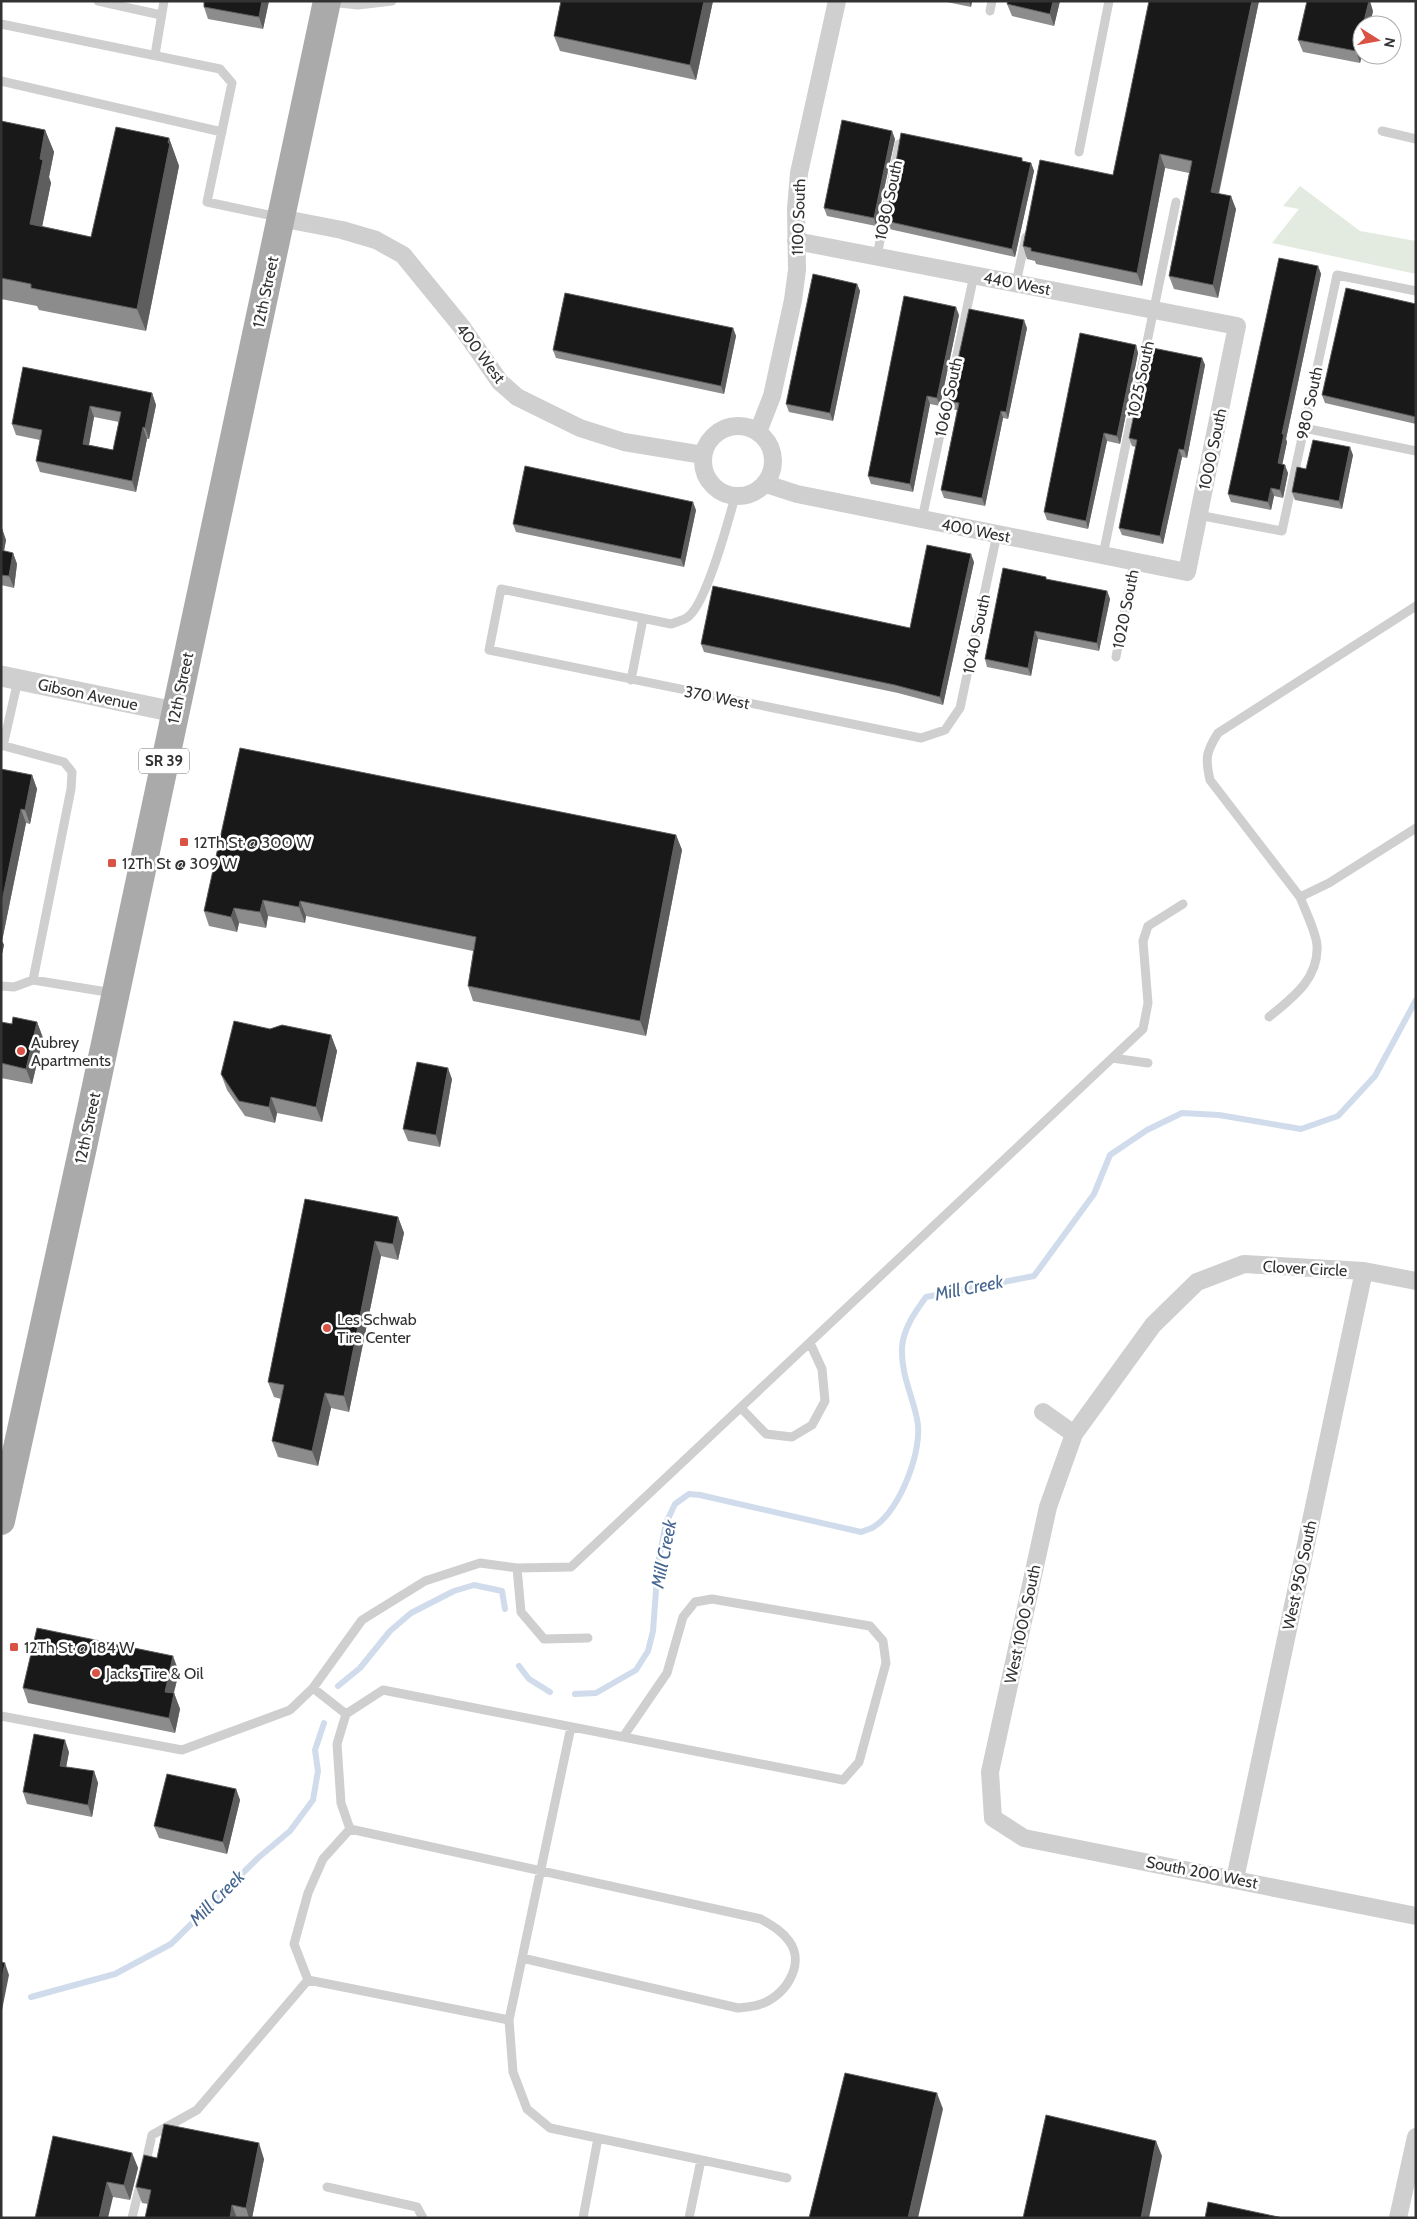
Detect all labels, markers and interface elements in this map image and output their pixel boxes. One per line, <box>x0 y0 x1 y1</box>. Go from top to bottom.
north arrow <box>1352 15 1402 65</box>
text: N <box>1380 36 1400 49</box>
street label: 1080 South <box>871 158 906 242</box>
street label: 1100 South <box>788 178 809 256</box>
street label: 12th Street <box>249 254 282 329</box>
street label: 440 West <box>982 268 1053 299</box>
street label: 400 West <box>452 320 510 387</box>
street label: 1025 South <box>1123 339 1158 419</box>
street label: 1060 South <box>931 356 966 439</box>
street label: 980 South <box>1292 365 1326 441</box>
street label: 1000 South <box>1195 407 1230 492</box>
street label: 400 West <box>940 514 1013 547</box>
street label: 1020 South <box>1109 568 1142 650</box>
street label: 1040 South <box>959 593 994 676</box>
street label: 12th Street <box>164 650 197 725</box>
street label: Gibson Avenue <box>36 675 140 714</box>
street label: 370 West <box>683 682 752 713</box>
road number: SR 39 <box>139 748 189 774</box>
place label: 12Th St @ 300 W <box>194 833 312 852</box>
marker: 12Th St @ 300 W <box>178 836 190 848</box>
place label: 12Th St @ 309 W <box>122 854 238 873</box>
marker: 12Th St @ 309 W <box>106 857 118 869</box>
place label: Aubrey Apartments <box>31 1033 111 1070</box>
marker: Aubrey Apartments <box>15 1045 27 1057</box>
street label: 12th Street <box>71 1090 104 1165</box>
street label: Clover Circle <box>1262 1257 1348 1280</box>
water label: Mill Creek <box>932 1270 1006 1306</box>
place label: Les Schwab Tire Center <box>337 1310 417 1347</box>
marker: Les Schwab Tire Center <box>321 1322 333 1334</box>
water label: Mill Creek <box>646 1517 682 1591</box>
street label: West 950 South <box>1279 1519 1320 1632</box>
street label: West 1000 South <box>1001 1563 1044 1685</box>
place label: 12Th St @ 184 W <box>24 1638 135 1657</box>
marker: 12Th St @ 184 W <box>8 1641 20 1653</box>
place label: Jacks Tire & Oil <box>105 1664 204 1683</box>
marker: Jacks Tire & Oil <box>90 1667 102 1679</box>
street label: South 200 West <box>1145 1852 1260 1893</box>
water label: Mill Creek <box>184 1865 250 1931</box>

